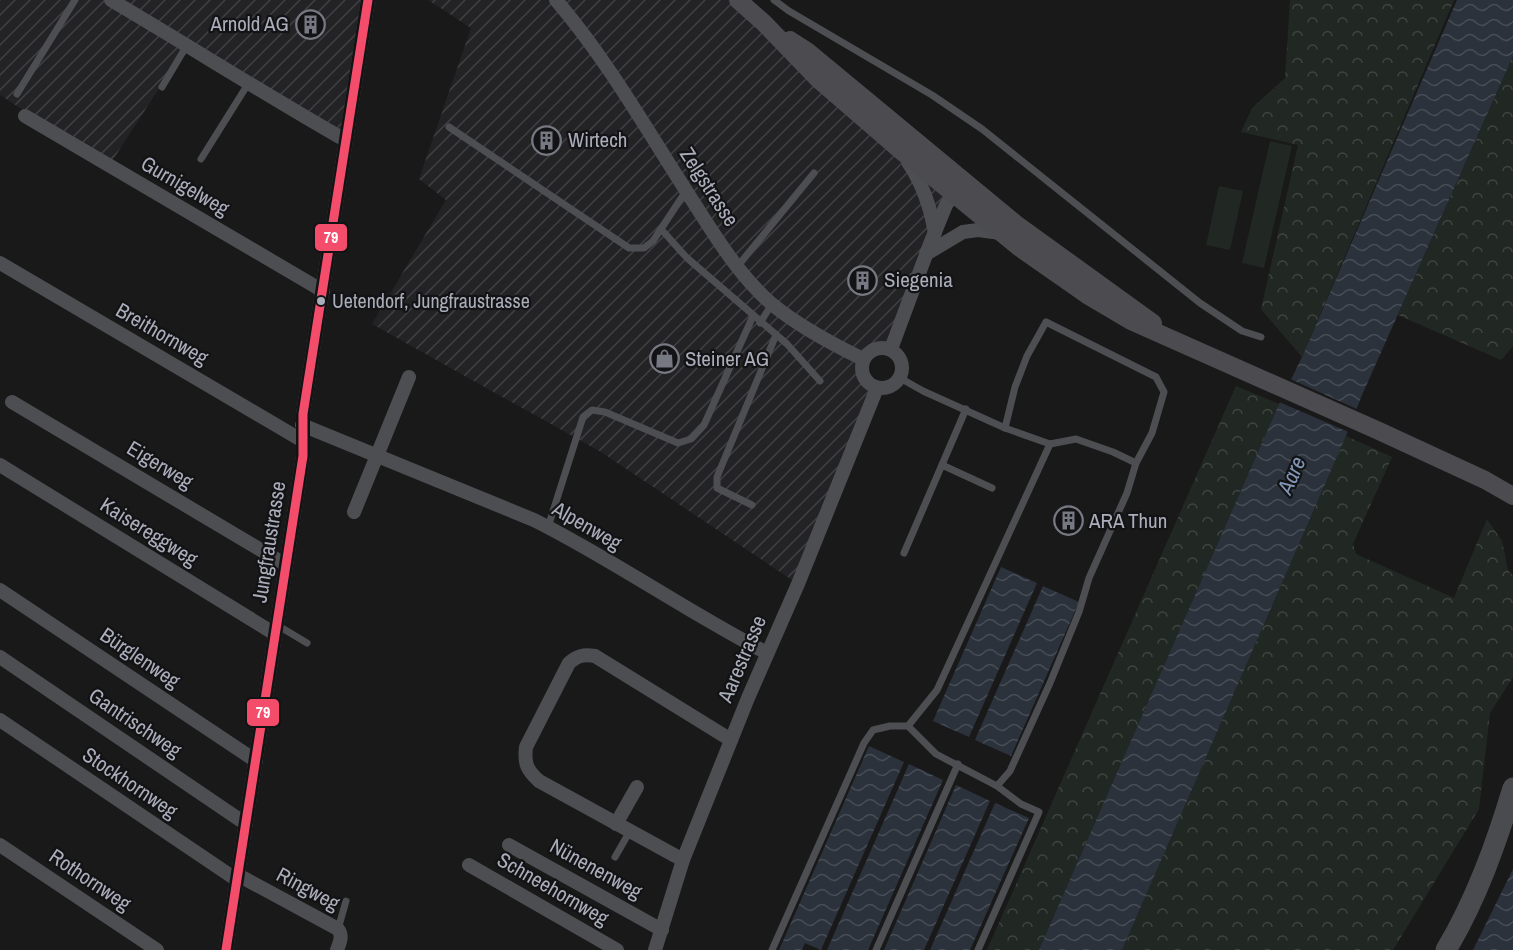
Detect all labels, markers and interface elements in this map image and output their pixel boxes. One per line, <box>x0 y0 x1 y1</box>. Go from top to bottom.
building icon: Arnold AG <box>294 8 326 40</box>
place label: Arnold AG <box>210 9 289 38</box>
building icon: Wirtech <box>531 124 563 156</box>
place label: Wirtech <box>568 125 627 154</box>
street label: Zelgstrasse <box>673 142 746 232</box>
street label: Gurnigelweg <box>136 149 235 223</box>
line badge: 79 <box>314 223 348 252</box>
text: 79 <box>324 226 338 248</box>
building icon: Siegenia <box>847 264 879 296</box>
place label: Siegenia <box>884 265 953 294</box>
place label: Uetendorf, Jungfraustrasse <box>332 287 530 314</box>
street label: Breithornweg <box>111 295 214 372</box>
marker: Uetendorf, Jungfraustrasse <box>315 295 327 307</box>
shop icon: Steiner AG <box>648 343 680 375</box>
place label: Steiner AG <box>685 344 769 373</box>
street label: Eigerweg <box>122 433 199 496</box>
water label: Aare <box>1269 451 1312 499</box>
street label: Jungfraustrasse <box>245 479 292 605</box>
street label: Kaisereggweg <box>95 490 204 573</box>
street label: Alpenweg <box>546 494 628 557</box>
building icon: ARA Thun <box>1052 505 1084 537</box>
place label: ARA Thun <box>1088 506 1167 535</box>
street label: Aarestrasse <box>710 611 773 708</box>
street label: Bürglenweg <box>94 620 186 695</box>
street label: Gantrischweg <box>83 681 188 765</box>
line badge: 79 <box>246 698 280 727</box>
text: 79 <box>256 701 270 723</box>
street label: Stockhornweg <box>77 740 184 825</box>
street label: Nünenenweg <box>545 831 648 906</box>
street label: Rothornweg <box>44 842 137 918</box>
street label: Schneehornweg <box>492 845 615 932</box>
street label: Ringweg <box>271 860 345 918</box>

